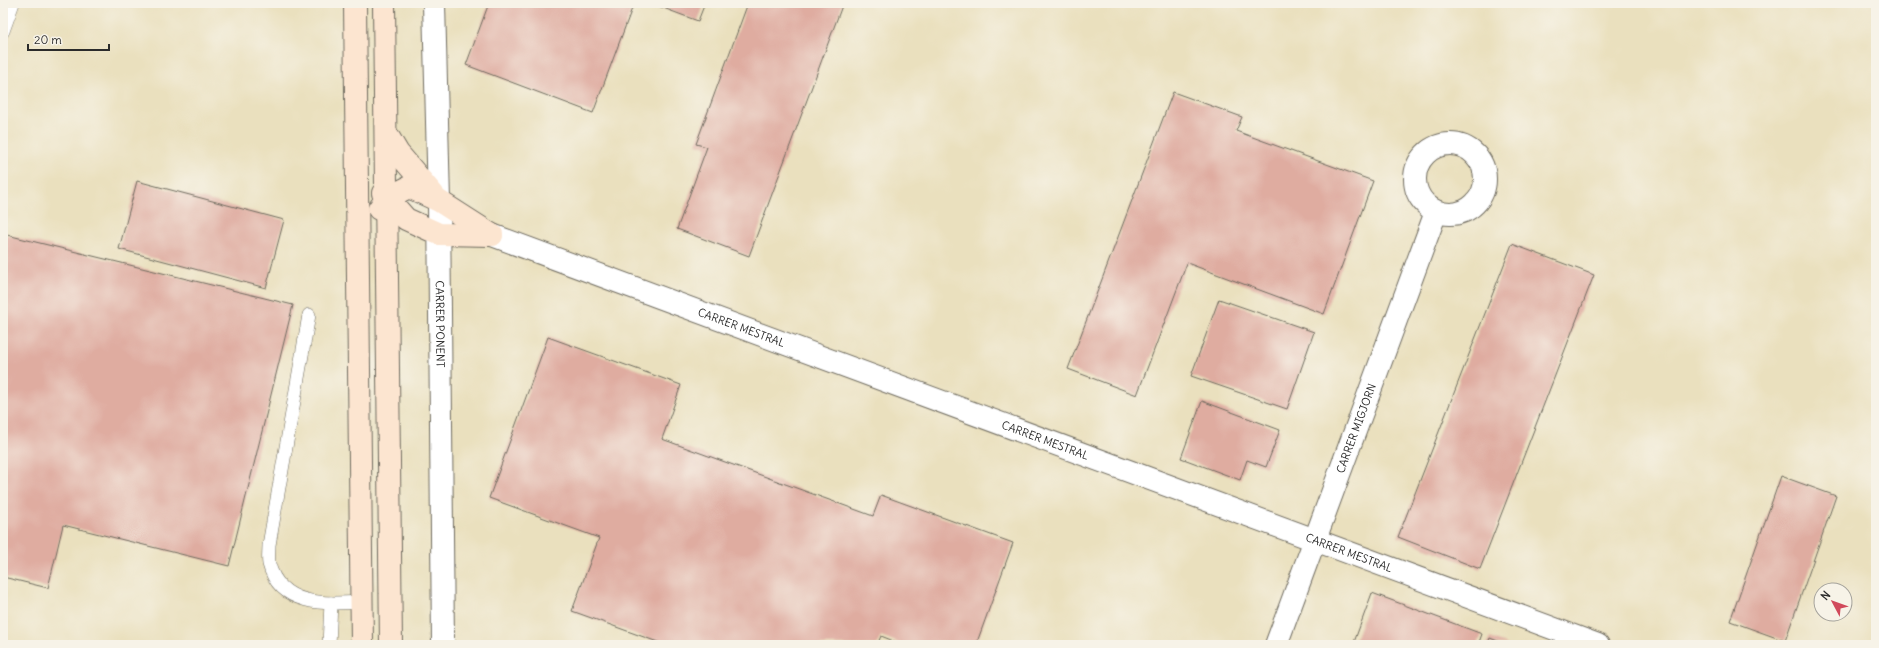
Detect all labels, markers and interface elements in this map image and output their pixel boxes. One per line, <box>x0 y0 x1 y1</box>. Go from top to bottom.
scale bar <box>28 26 109 52</box>
text: 20 m <box>34 32 62 47</box>
street label: CARRER PONENT <box>433 280 448 368</box>
street label: CARRER MESTRAL <box>696 305 787 350</box>
street label: CARRER MIGJORN <box>1333 381 1379 475</box>
street label: CARRER MESTRAL <box>1000 418 1091 463</box>
street label: CARRER MESTRAL <box>1304 530 1394 575</box>
north arrow <box>1813 582 1853 622</box>
text: N <box>1818 588 1833 603</box>

